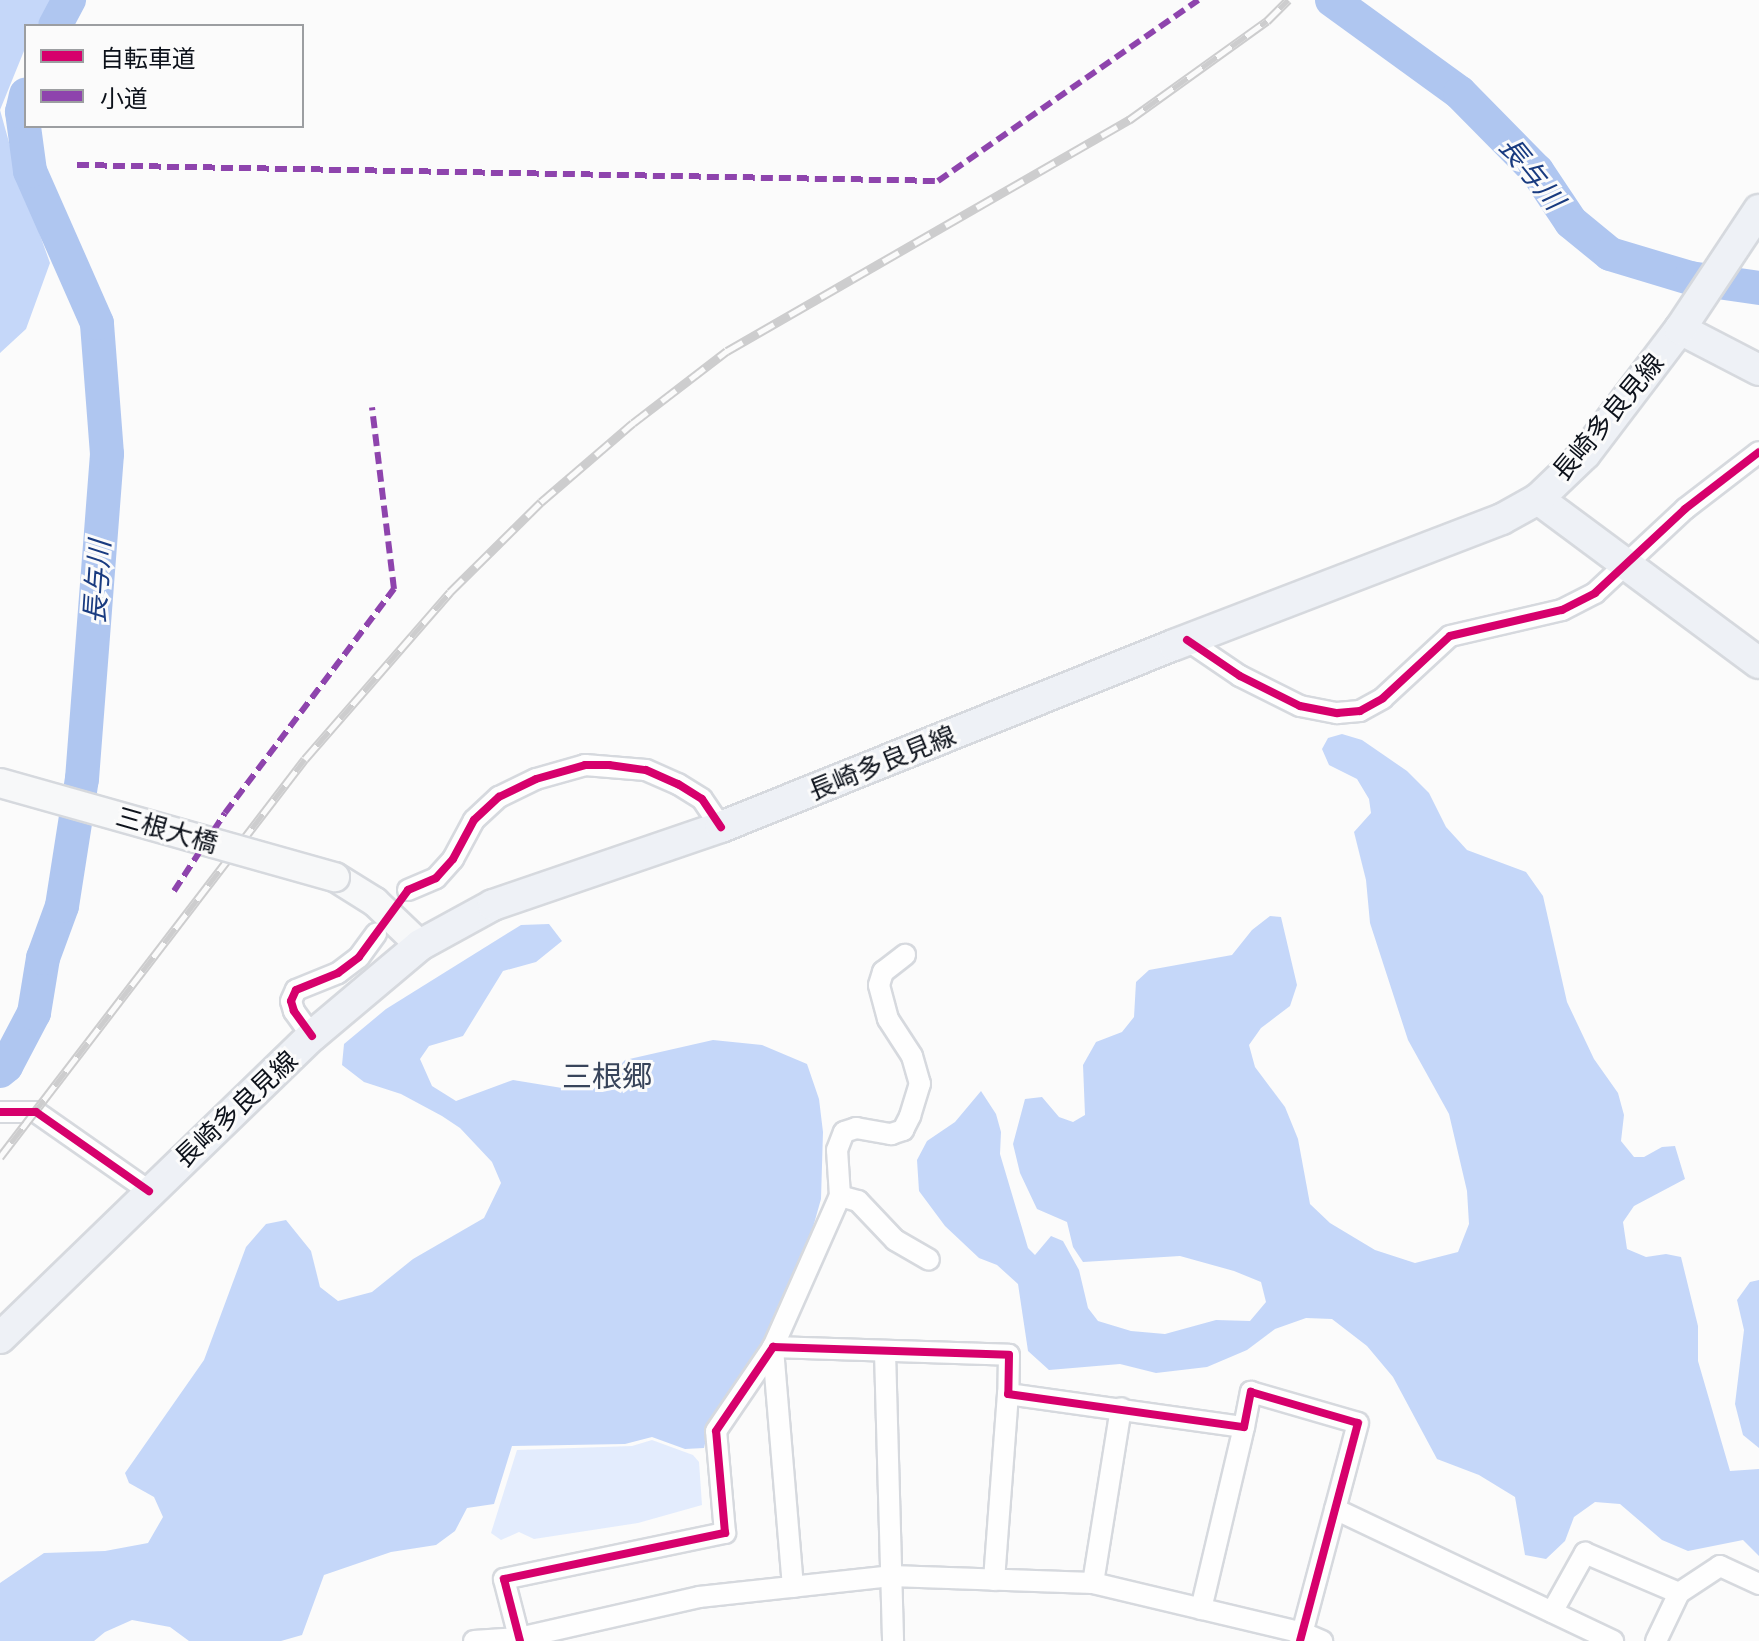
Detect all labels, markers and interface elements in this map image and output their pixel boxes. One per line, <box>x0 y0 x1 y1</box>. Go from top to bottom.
legend <box>24 24 304 128</box>
text: 自転車道 <box>100 43 196 73</box>
text: 小道 <box>100 83 148 113</box>
water label: 長与川 <box>1493 130 1571 216</box>
street label: 長崎多良見線 <box>1546 347 1670 487</box>
water label: 長与川 <box>77 539 117 625</box>
street label: 長崎多良見線 <box>804 719 960 807</box>
street label: 三根大橋 <box>113 801 221 859</box>
street label: 長崎多良見線 <box>168 1044 304 1174</box>
district label: 三根郷 <box>562 1058 652 1094</box>

